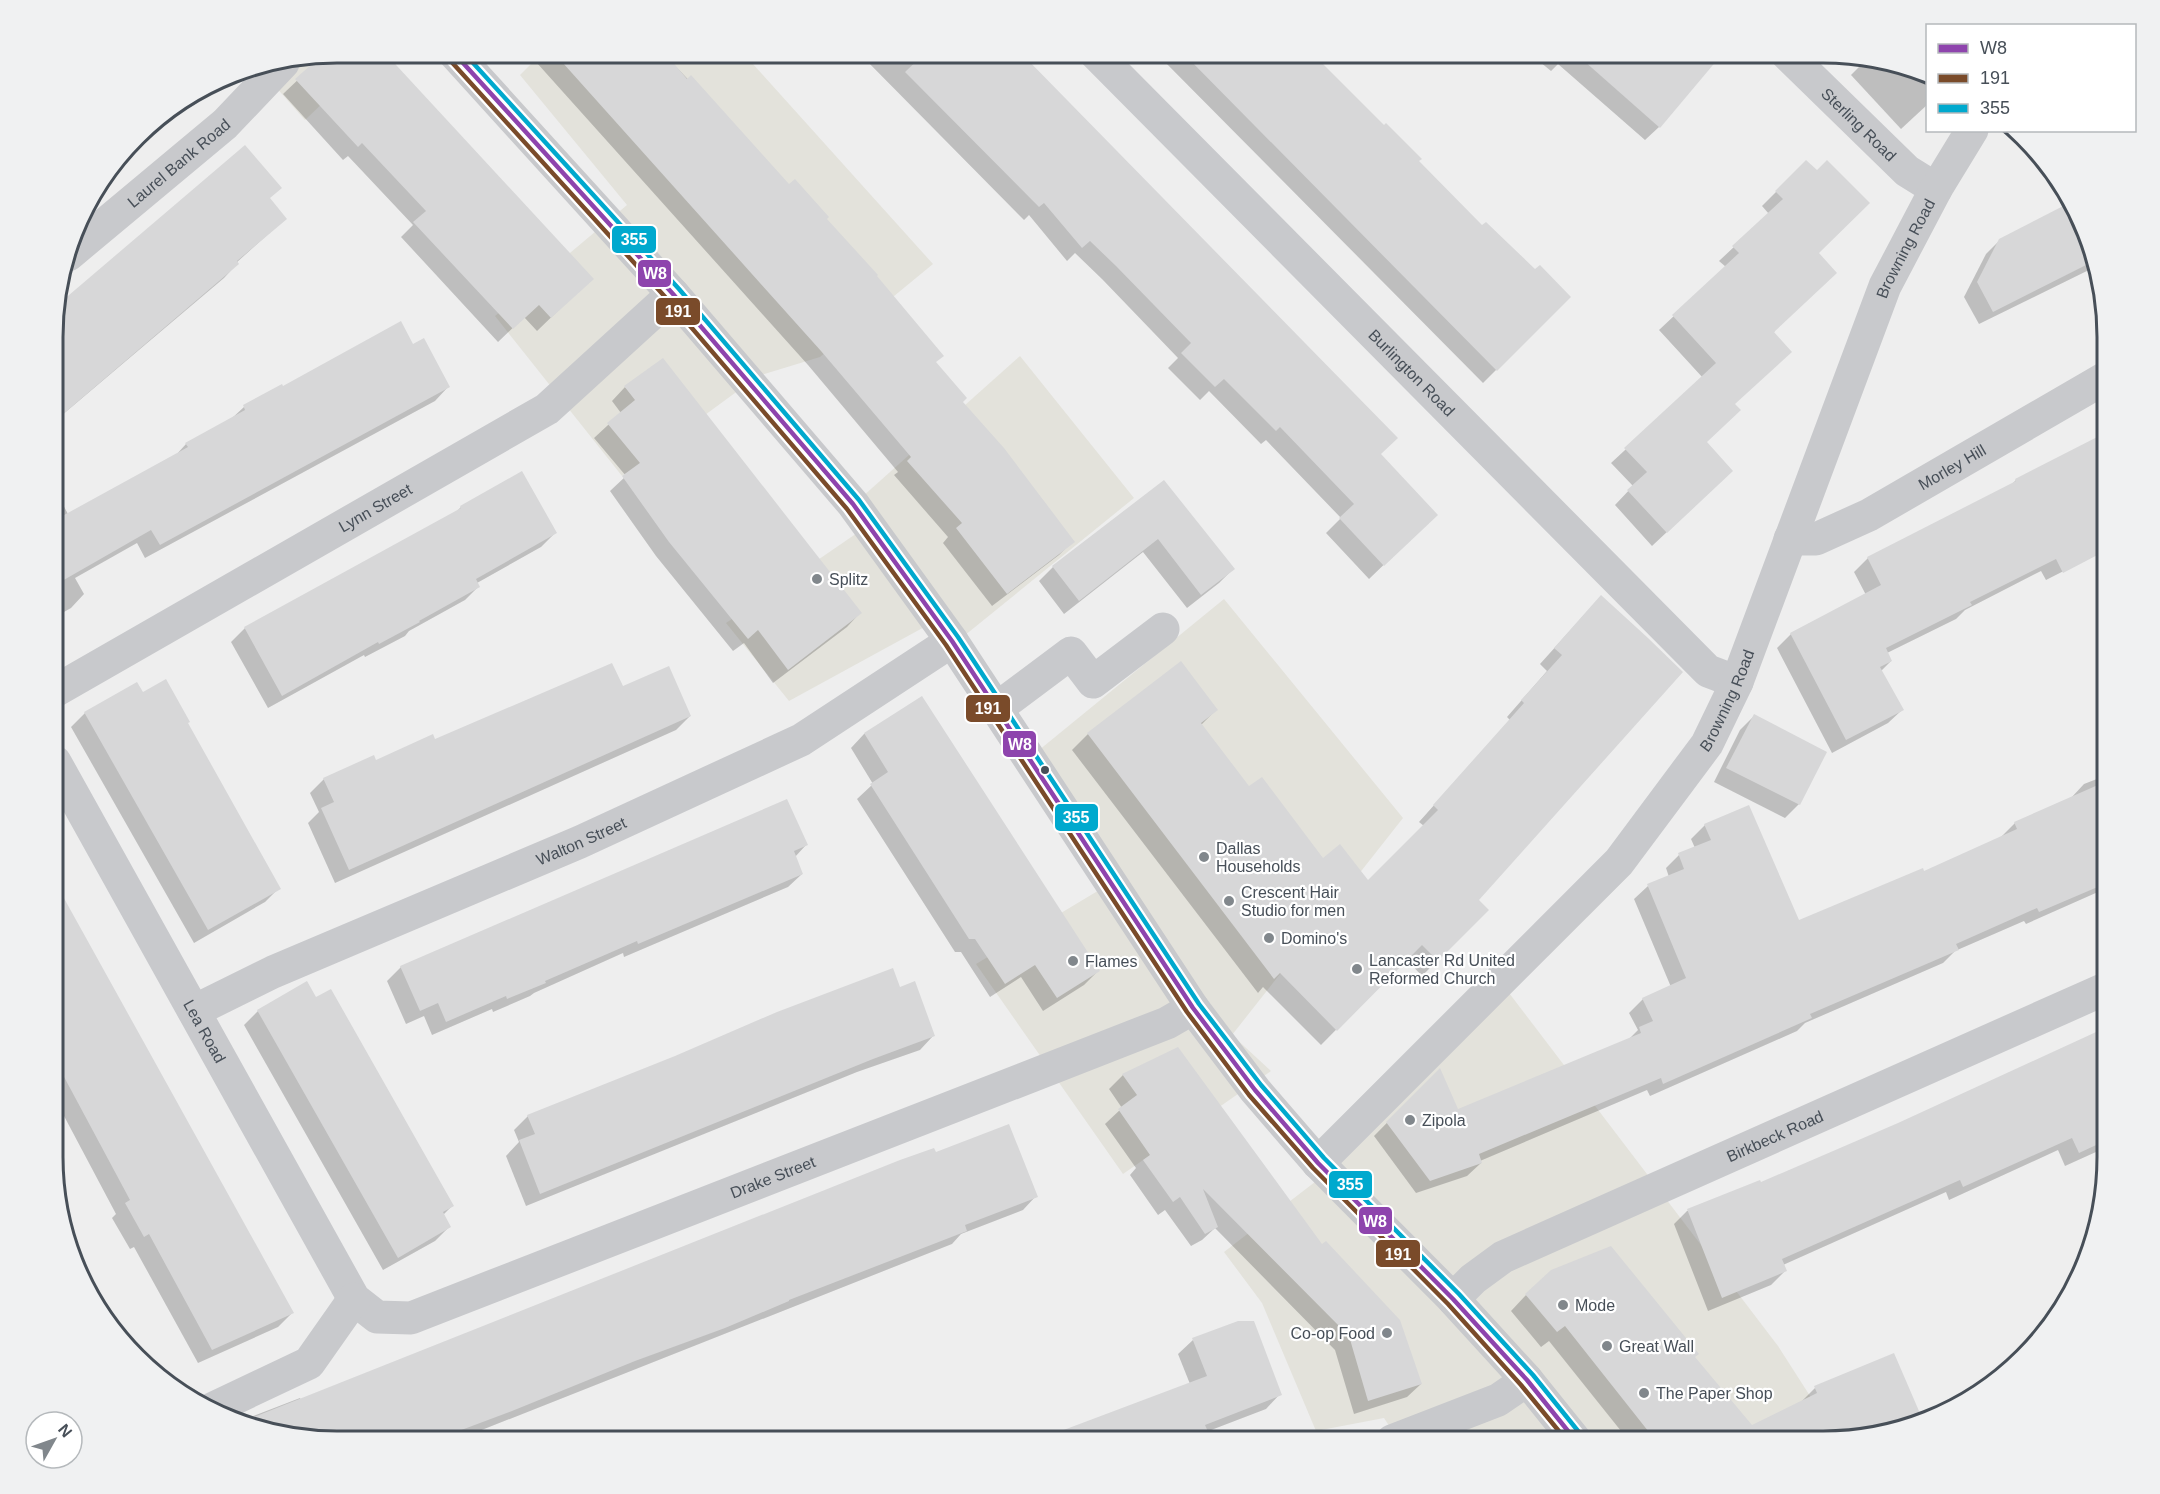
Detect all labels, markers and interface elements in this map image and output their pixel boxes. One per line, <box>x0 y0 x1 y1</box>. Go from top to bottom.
legend <box>1926 24 2136 132</box>
text: W8 <box>1980 38 2007 58</box>
text: 191 <box>1980 68 2010 88</box>
street label: Sterling Road <box>1818 84 1900 164</box>
text: 355 <box>1980 98 2010 118</box>
street label: Laurel Bank Road <box>124 115 233 210</box>
street label: Browning Road <box>1873 196 1938 300</box>
line badge: 355 <box>611 225 657 254</box>
text: 355 <box>621 231 647 248</box>
line badge: W8 <box>637 259 672 288</box>
text: W8 <box>643 265 667 282</box>
line badge: 191 <box>655 297 701 326</box>
text: 191 <box>665 303 691 320</box>
street label: Burlington Road <box>1365 326 1458 419</box>
street label: Morley Hill <box>1915 441 1988 493</box>
street label: Lynn Street <box>336 480 415 535</box>
place label: Splitz <box>829 571 868 588</box>
marker: Splitz <box>810 572 824 586</box>
street label: Browning Road <box>1696 647 1757 754</box>
line badge: 191 <box>965 694 1011 723</box>
text: 191 <box>975 700 1001 717</box>
line badge: W8 <box>1002 730 1037 758</box>
text: W8 <box>1008 736 1032 753</box>
unlabelled marker <box>1039 764 1051 776</box>
line badge: 355 <box>1054 803 1099 832</box>
text: 355 <box>1063 809 1089 826</box>
street label: Walton Street <box>534 813 629 868</box>
place label: Dallas Households <box>1216 840 1301 875</box>
marker: Dallas Households <box>1197 850 1211 864</box>
place label: Crescent Hair Studio for men <box>1241 884 1345 919</box>
marker: Crescent Hair Studio for men <box>1222 894 1236 908</box>
place label: Domino's <box>1281 930 1347 947</box>
marker: Domino's <box>1262 931 1276 945</box>
place label: Lancaster Rd United Reformed Church <box>1369 952 1515 987</box>
place label: Flames <box>1085 953 1137 970</box>
marker: Flames <box>1066 954 1080 968</box>
marker: Lancaster Rd United Reformed Church <box>1350 962 1364 976</box>
street label: Lea Road <box>181 997 229 1066</box>
street label: Birkbeck Road <box>1724 1107 1826 1165</box>
place label: Zipola <box>1422 1112 1466 1129</box>
marker: Zipola <box>1403 1113 1417 1127</box>
street label: Drake Street <box>728 1152 818 1201</box>
line badge: 355 <box>1328 1170 1373 1199</box>
text: 355 <box>1337 1176 1363 1193</box>
line badge: W8 <box>1358 1206 1393 1235</box>
text: W8 <box>1363 1213 1387 1230</box>
line badge: 191 <box>1375 1239 1421 1268</box>
text: 191 <box>1385 1246 1411 1263</box>
place label: Mode <box>1575 1297 1615 1314</box>
marker: Mode <box>1556 1298 1570 1312</box>
place label: Co-op Food <box>1291 1325 1375 1342</box>
marker: Co-op Food <box>1380 1326 1394 1340</box>
place label: Great Wall <box>1619 1338 1694 1355</box>
marker: Great Wall <box>1600 1339 1614 1353</box>
place label: The Paper Shop <box>1656 1385 1773 1402</box>
marker: The Paper Shop <box>1637 1386 1651 1400</box>
north arrow <box>24 1410 84 1470</box>
text: N <box>55 1421 75 1441</box>

